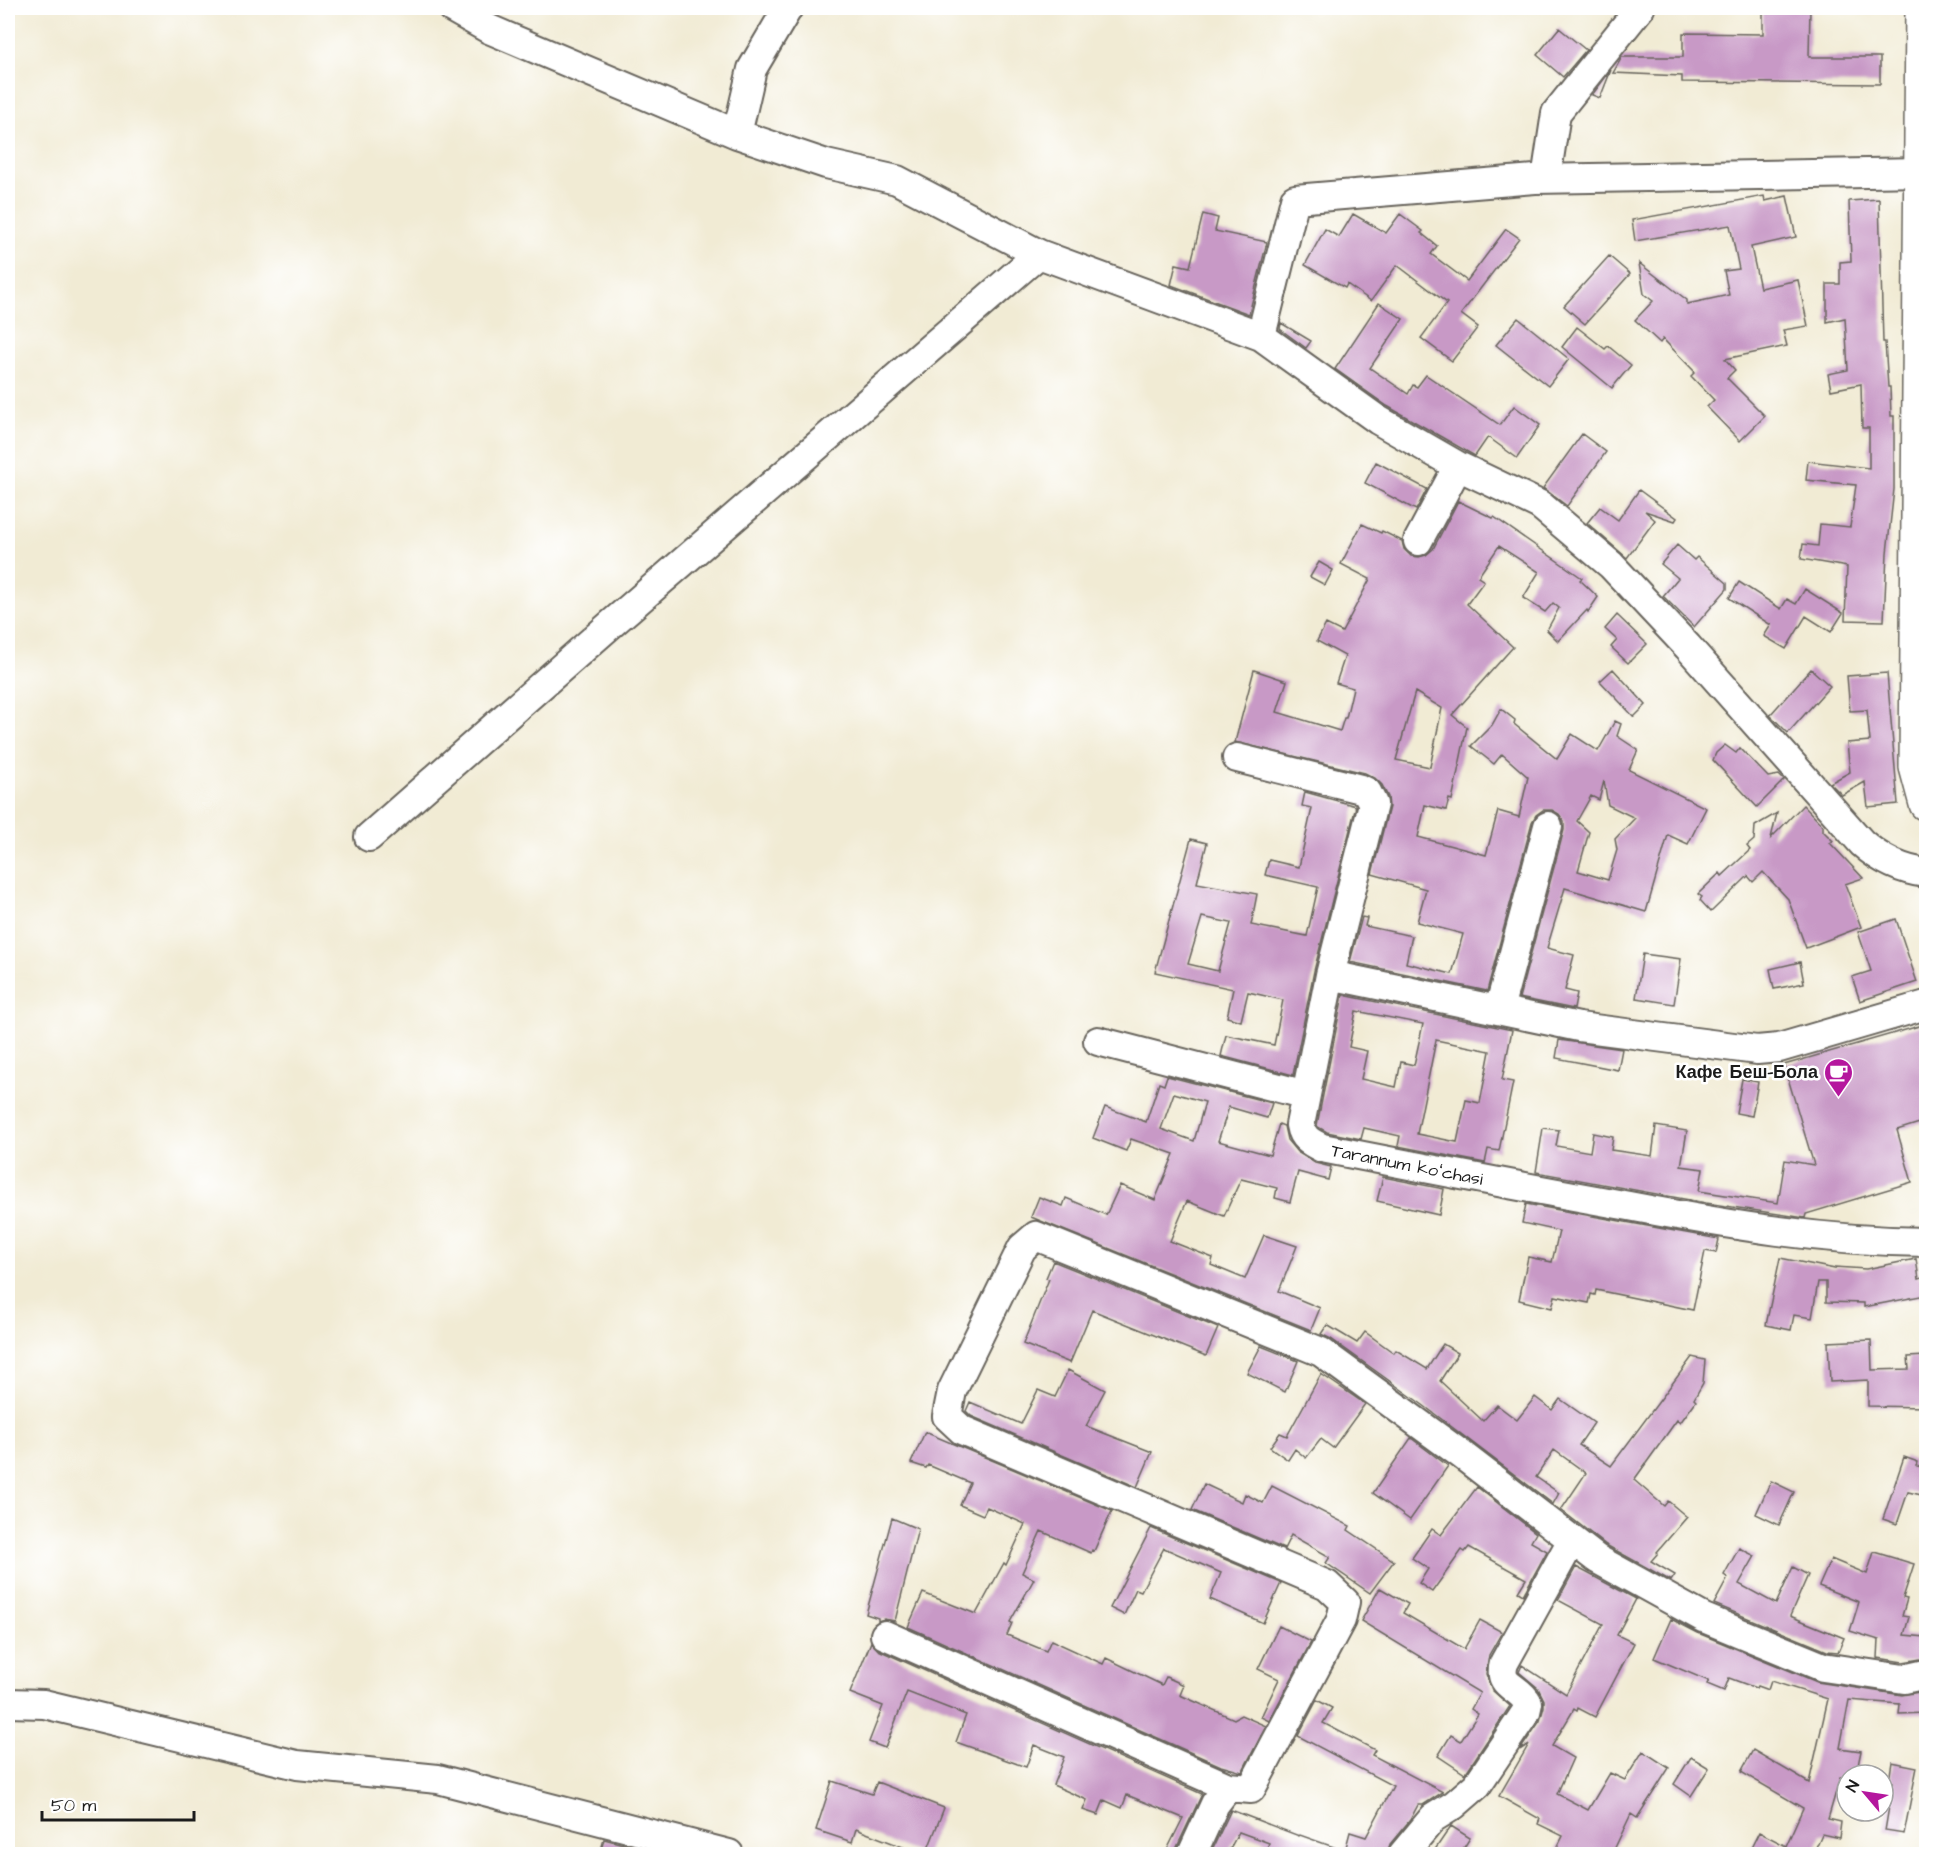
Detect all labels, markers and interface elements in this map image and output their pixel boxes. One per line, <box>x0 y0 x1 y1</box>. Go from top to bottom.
cafe icon: Кафе Беш-Бола <box>1823 1056 1855 1098</box>
place label: Кафе Беш-Бола <box>1676 1060 1819 1085</box>
street label: Tarannum koʻchasi <box>1329 1138 1485 1192</box>
north arrow <box>1835 1763 1895 1823</box>
text: N <box>1841 1776 1865 1796</box>
scale bar <box>42 1784 194 1822</box>
text: 50 m <box>51 1793 96 1818</box>

